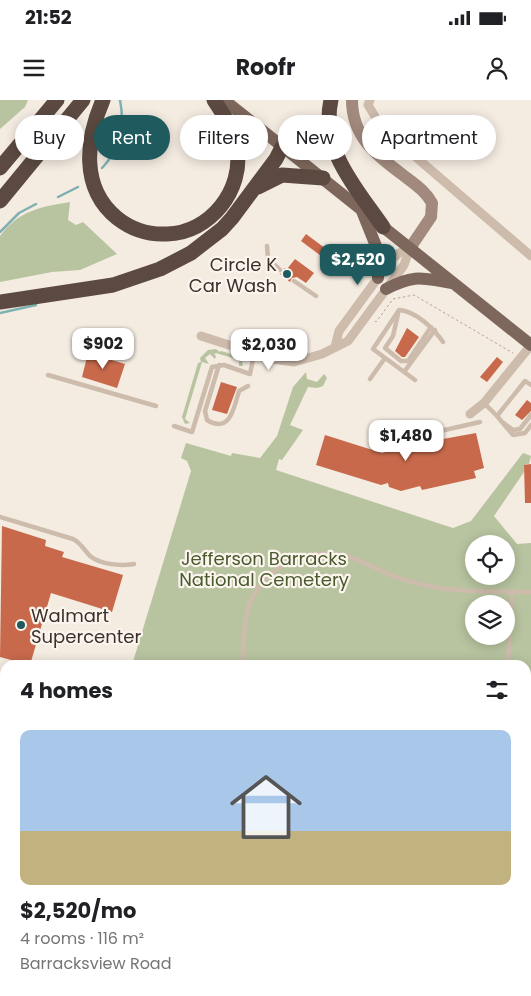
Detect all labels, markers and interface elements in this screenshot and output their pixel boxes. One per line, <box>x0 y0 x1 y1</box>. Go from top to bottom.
text: 21:52 <box>25 4 72 31</box>
text: Roofr <box>236 52 295 83</box>
icon: menu <box>20 54 48 82</box>
icon: person <box>483 54 511 82</box>
chip: Buy <box>15 115 84 160</box>
chip: Rent <box>94 115 170 160</box>
chip: Filters <box>180 115 268 160</box>
chip: New <box>278 115 352 160</box>
chip: Apartment <box>362 115 496 160</box>
pin: $2,520 <box>317 244 399 286</box>
text: $2,520 <box>331 248 385 271</box>
place label: Circle K Car Wash <box>189 252 277 298</box>
marker: Circle K Car Wash <box>281 268 293 280</box>
pin: $902 <box>73 328 133 370</box>
pin: $2,030 <box>228 328 310 371</box>
text: $902 <box>83 332 123 355</box>
text: $2,030 <box>242 333 296 356</box>
pin: $1,480 <box>365 420 447 462</box>
text: $1,480 <box>380 424 432 447</box>
map controls <box>465 535 515 645</box>
button: locate <box>465 535 515 585</box>
park label: Jefferson Barracks National Cemetery <box>179 546 349 592</box>
button: layers <box>465 595 515 645</box>
place label: Walmart Supercenter <box>31 603 141 649</box>
marker: Walmart Supercenter <box>15 619 27 631</box>
text: 4 homes <box>20 676 113 705</box>
icon: filters <box>483 676 511 704</box>
icon: home <box>221 762 311 852</box>
text: $2,520/mo <box>20 896 136 925</box>
text: 4 rooms · 116 m² <box>20 927 144 950</box>
text: Barracksview Road <box>20 952 172 975</box>

